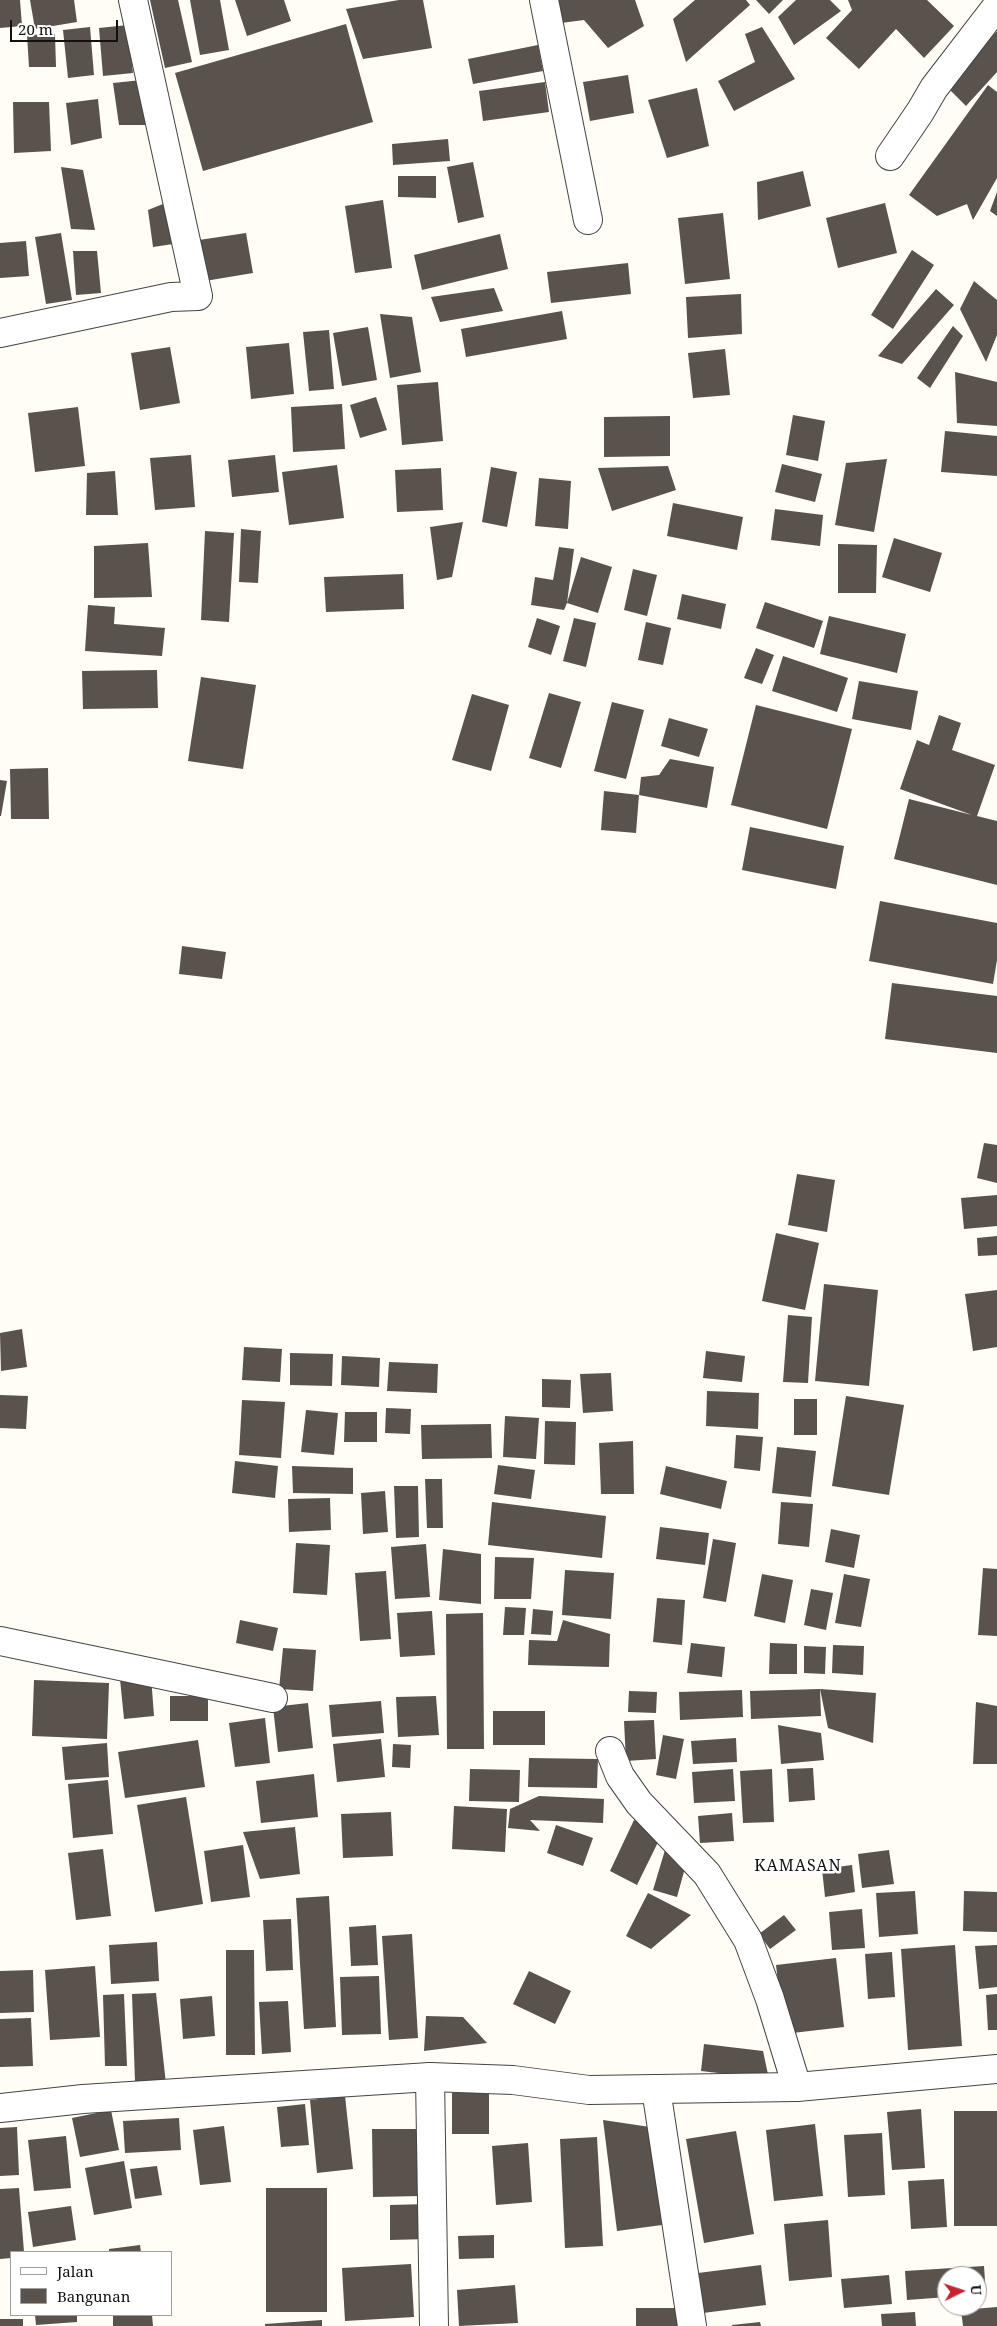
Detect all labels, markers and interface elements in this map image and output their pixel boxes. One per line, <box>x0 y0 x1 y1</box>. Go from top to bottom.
scale bar <box>12 10 120 42</box>
text: 20 m <box>18 19 53 39</box>
district label: KAMASAN <box>753 1856 843 1876</box>
legend <box>10 2251 172 2316</box>
text: Jalan <box>57 2261 94 2281</box>
north arrow <box>937 2266 987 2316</box>
text: U <box>967 2284 986 2296</box>
text: Bangunan <box>57 2286 130 2306</box>

